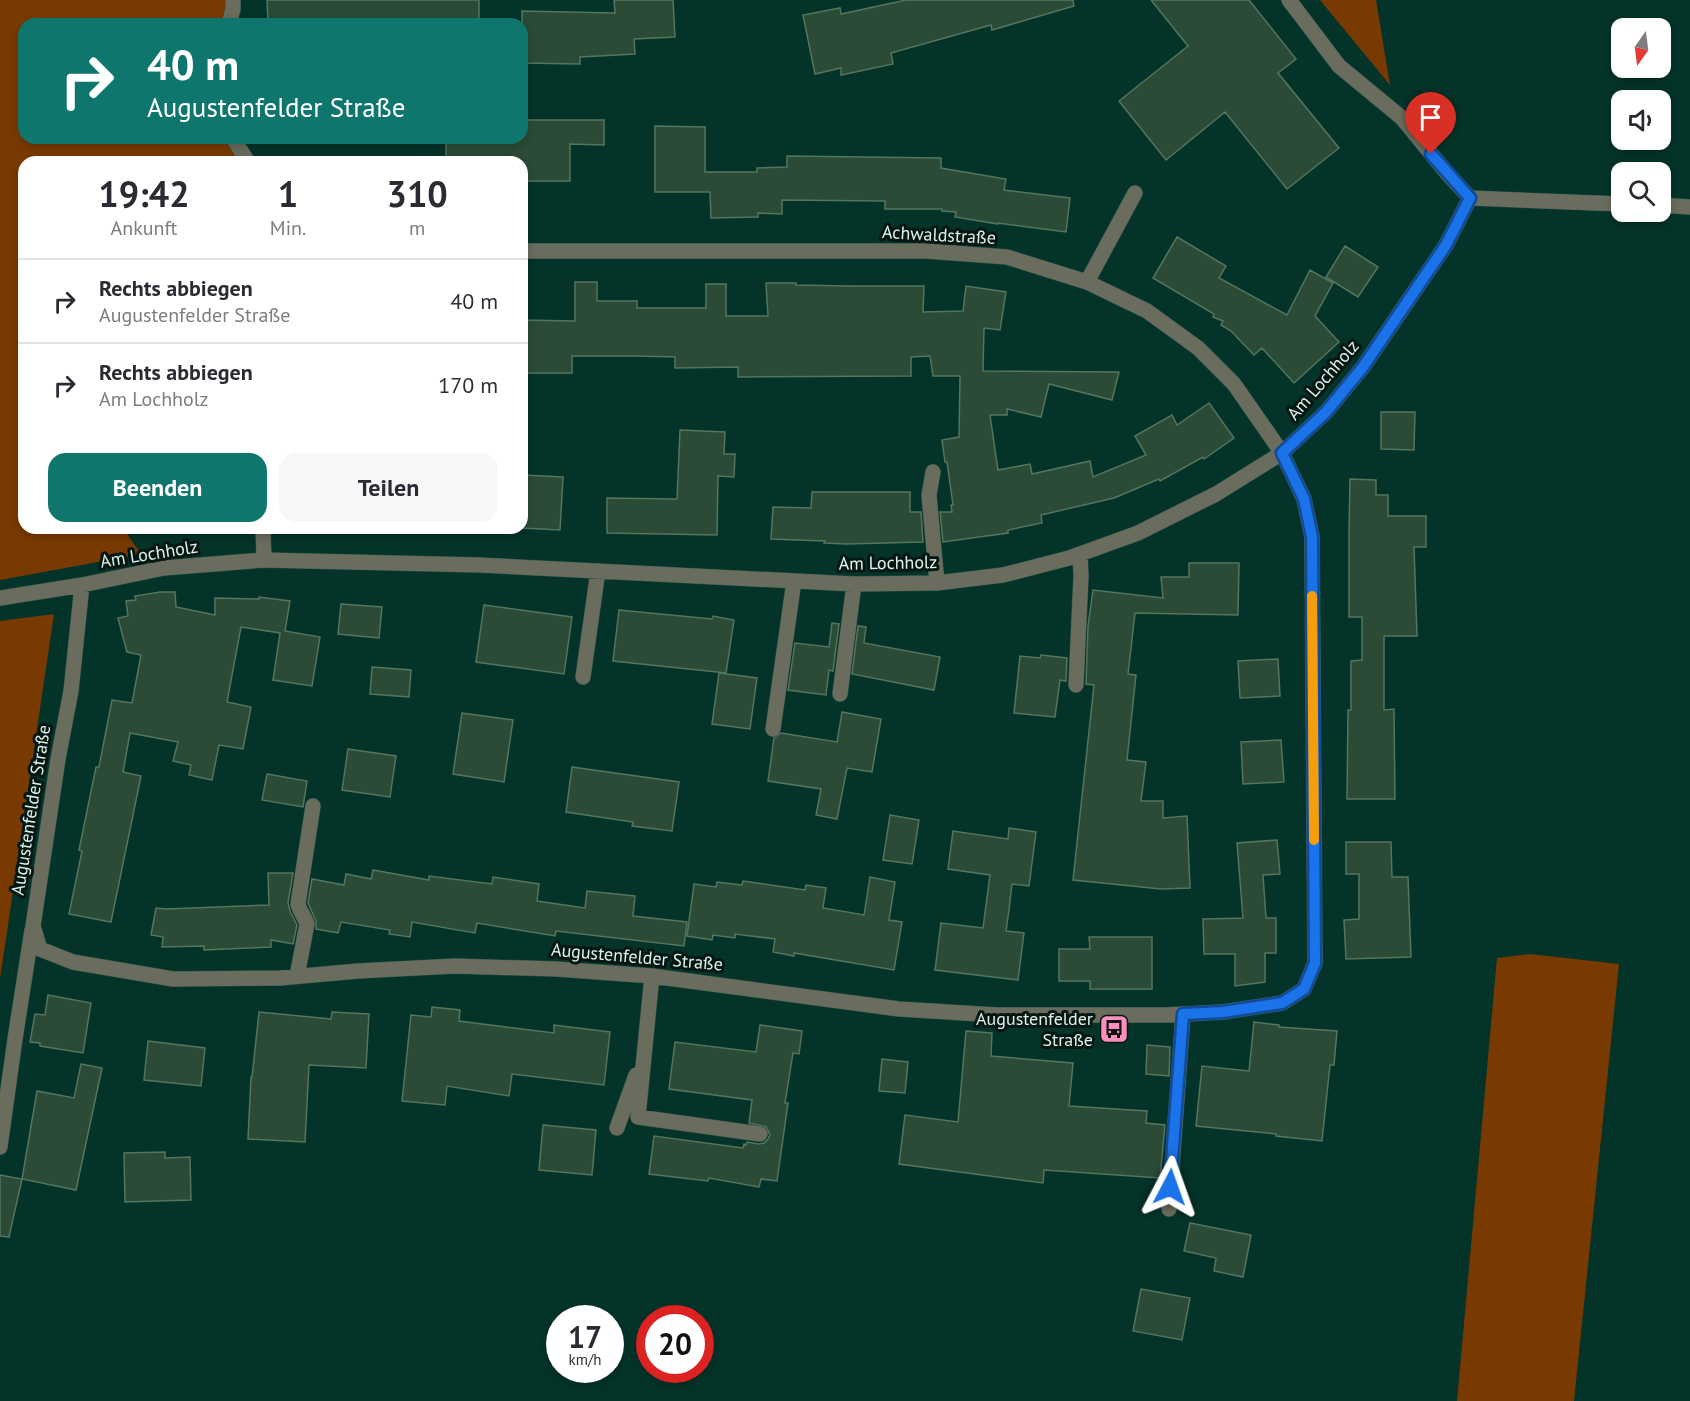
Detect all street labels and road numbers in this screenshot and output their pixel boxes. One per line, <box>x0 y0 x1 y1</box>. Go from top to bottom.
street label: Achwaldstraße <box>882 220 996 249</box>
street label: Am Lochholz <box>1282 335 1364 424</box>
street label: Am Lochholz <box>98 534 199 573</box>
street label: Am Lochholz <box>838 550 937 575</box>
street label: Augustenfelder Straße <box>6 723 55 897</box>
street label: Augustenfelder Straße <box>550 938 724 975</box>

